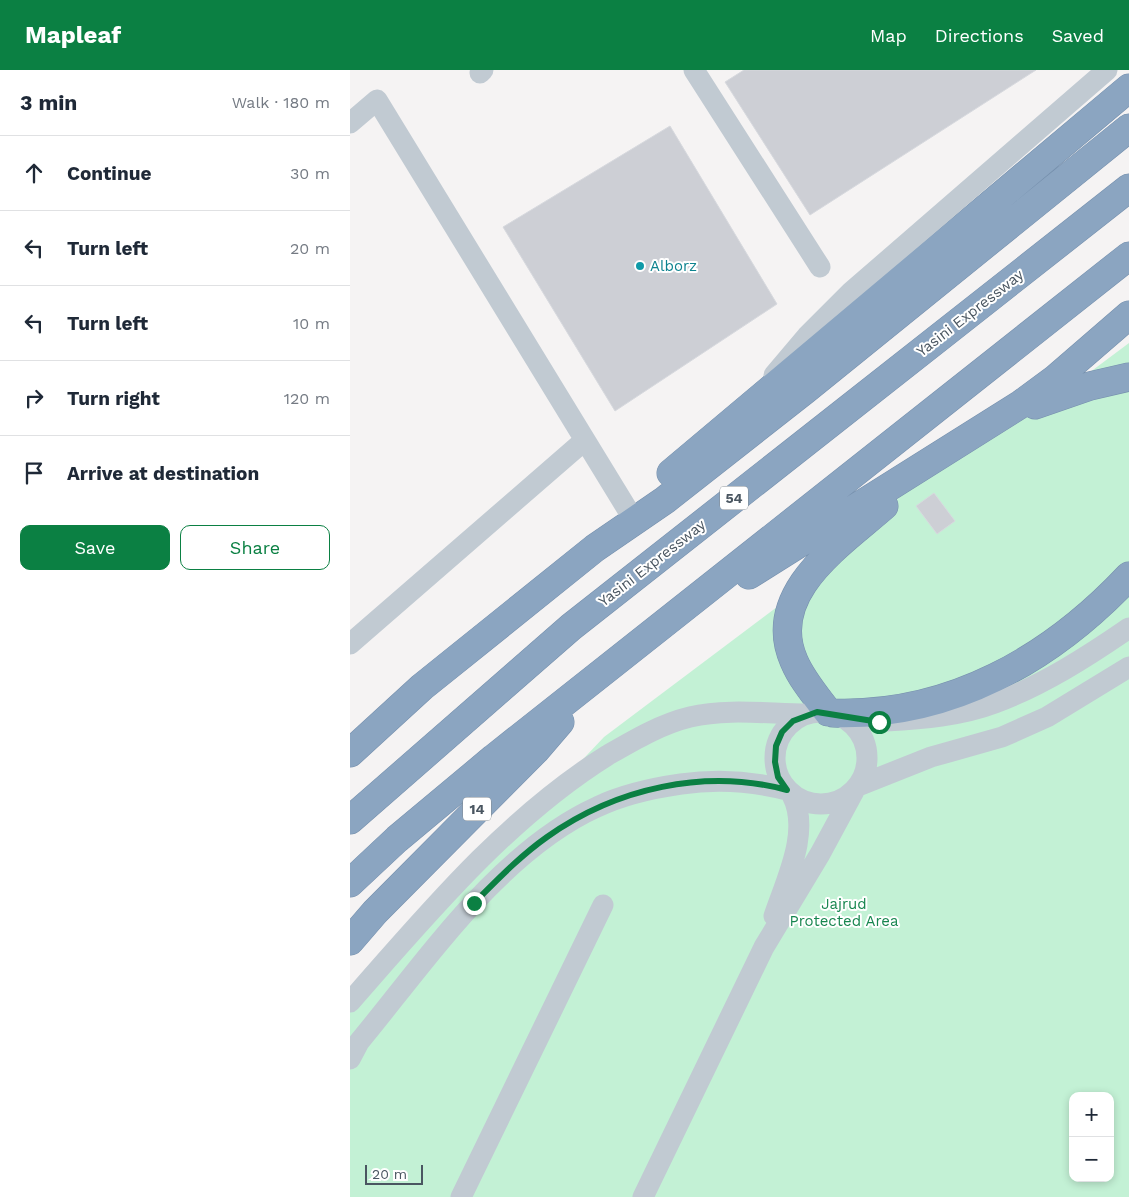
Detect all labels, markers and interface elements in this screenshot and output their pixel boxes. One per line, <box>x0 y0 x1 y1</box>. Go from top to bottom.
text: Mapleaf <box>25 21 121 49</box>
text: Map <box>870 25 907 46</box>
text: Directions <box>935 25 1024 46</box>
text: Saved <box>1052 25 1104 46</box>
text: 3 min <box>20 90 77 115</box>
text: Walk · 180 m <box>232 93 330 112</box>
icon: ahead <box>20 159 48 187</box>
text: Continue <box>67 162 151 185</box>
text: 30 m <box>290 164 330 183</box>
icon: left <box>20 234 48 262</box>
text: Turn left <box>67 237 148 260</box>
text: 20 m <box>290 239 330 258</box>
place label: Alborz <box>650 257 697 275</box>
marker: Alborz <box>634 260 646 272</box>
street label: Yasini Expressway <box>913 265 1027 360</box>
icon: left <box>20 309 48 337</box>
text: Turn left <box>67 312 148 335</box>
text: 10 m <box>293 314 330 333</box>
icon: right <box>20 384 48 412</box>
text: Turn right <box>67 387 160 410</box>
text: 120 m <box>284 389 330 408</box>
icon: arrive <box>20 459 48 487</box>
text: Arrive at destination <box>67 462 259 485</box>
road number: 54 <box>720 486 748 509</box>
street label: Yasini Expressway <box>595 515 709 610</box>
button: Save <box>20 525 170 570</box>
button: Share <box>180 525 330 570</box>
route start <box>868 711 891 734</box>
road number: 14 <box>463 798 491 821</box>
route end <box>463 892 486 915</box>
park label: Jajrud Protected Area <box>789 895 899 930</box>
map controls <box>1069 1092 1114 1182</box>
button: + <box>1069 1092 1114 1137</box>
button: − <box>1069 1137 1114 1182</box>
scale bar <box>365 1162 422 1185</box>
text: 20 m <box>372 1166 407 1182</box>

